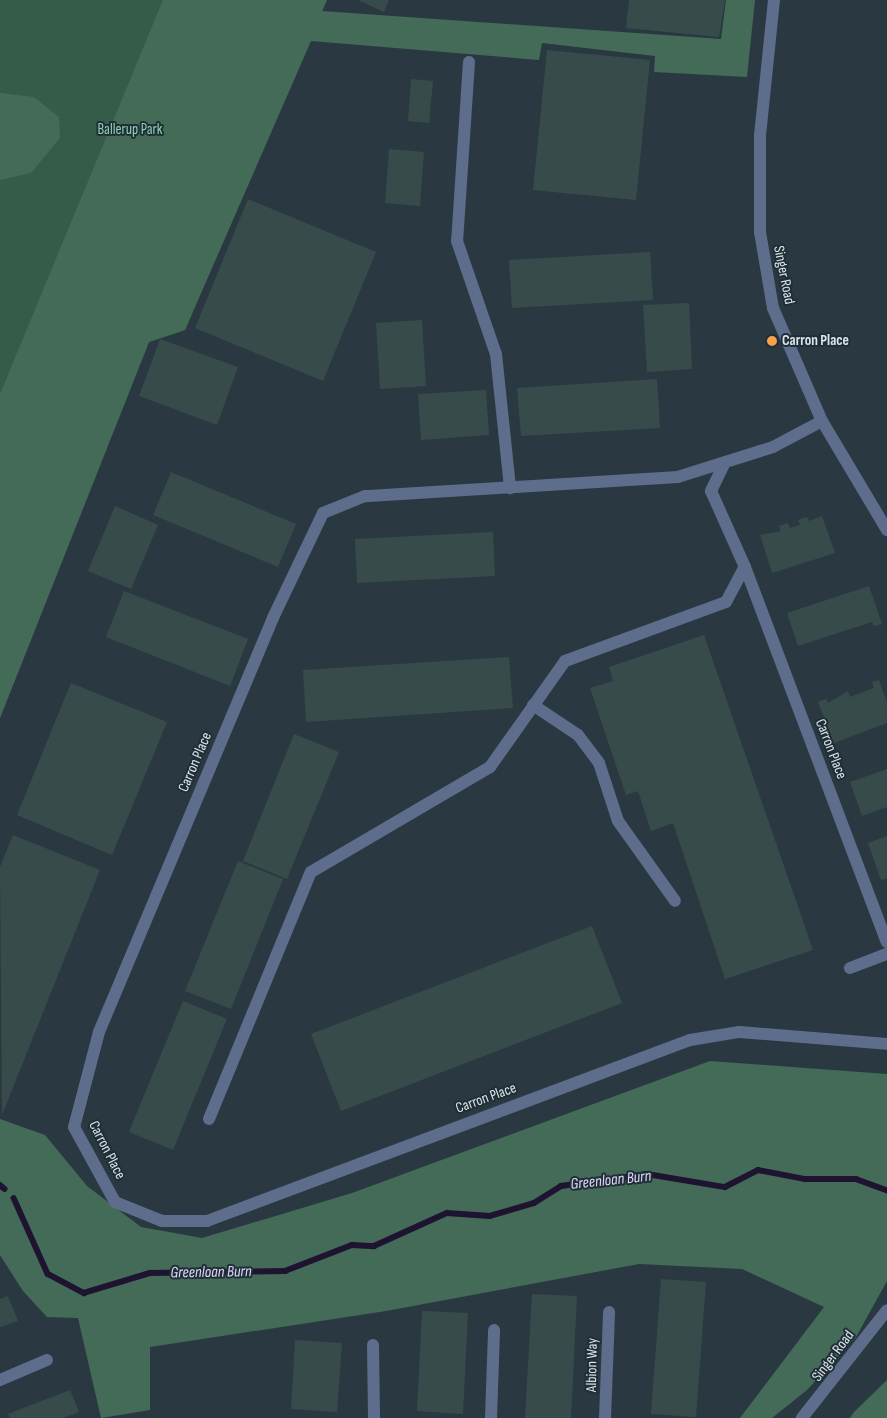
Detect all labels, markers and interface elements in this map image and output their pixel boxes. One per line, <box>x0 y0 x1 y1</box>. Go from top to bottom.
park label: Ballerup Park <box>97 121 163 139</box>
street label: Singer Road <box>770 244 798 306</box>
place label: Carron Place <box>782 332 849 350</box>
marker: Carron Place <box>766 335 778 347</box>
street label: Carron Place <box>811 716 851 782</box>
street label: Carron Place <box>174 729 216 795</box>
street label: Carron Place <box>453 1079 519 1117</box>
street label: Carron Place <box>85 1118 129 1182</box>
water label: Greenloan Burn <box>570 1167 652 1195</box>
water label: Greenloan Burn <box>170 1263 252 1283</box>
street label: Singer Road <box>808 1327 858 1385</box>
street label: Albion Way <box>583 1338 601 1392</box>

